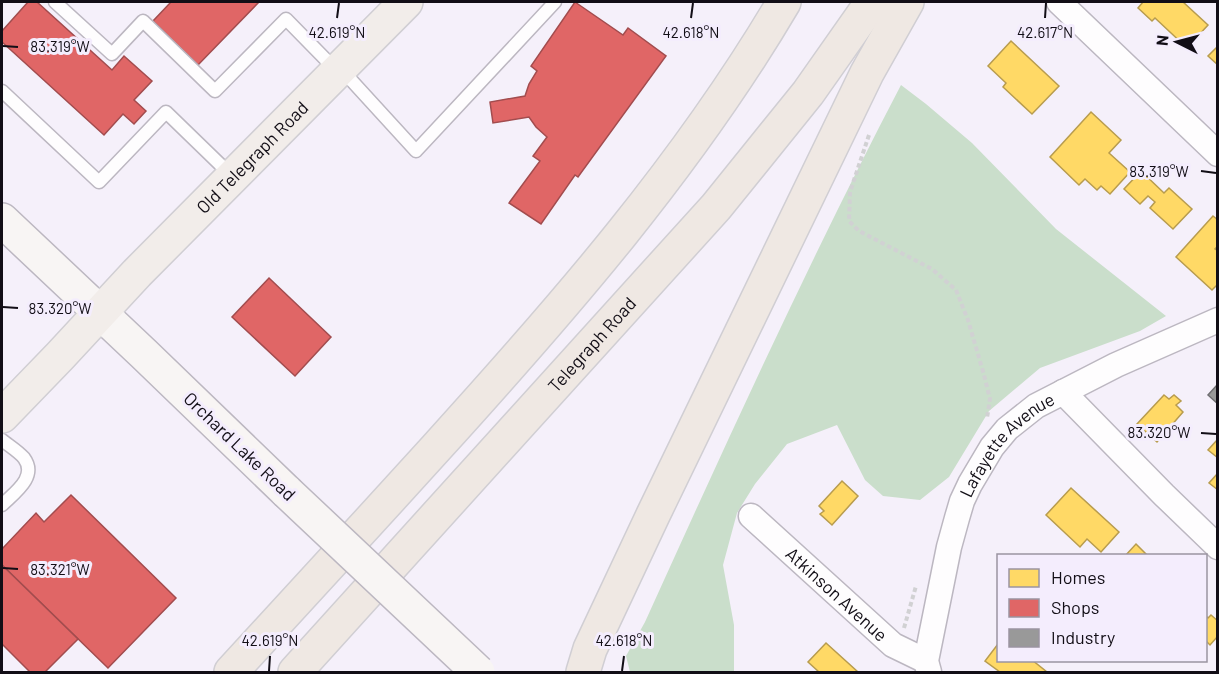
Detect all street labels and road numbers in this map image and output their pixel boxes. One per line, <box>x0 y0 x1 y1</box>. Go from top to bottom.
street label: Old Telegraph Road <box>192 96 313 218</box>
street label: Telegraph Road <box>543 292 640 396</box>
street label: Orchard Lake Road <box>180 387 300 505</box>
street label: Lafayette Avenue <box>955 388 1058 500</box>
street label: Atkinson Avenue <box>781 542 892 646</box>

